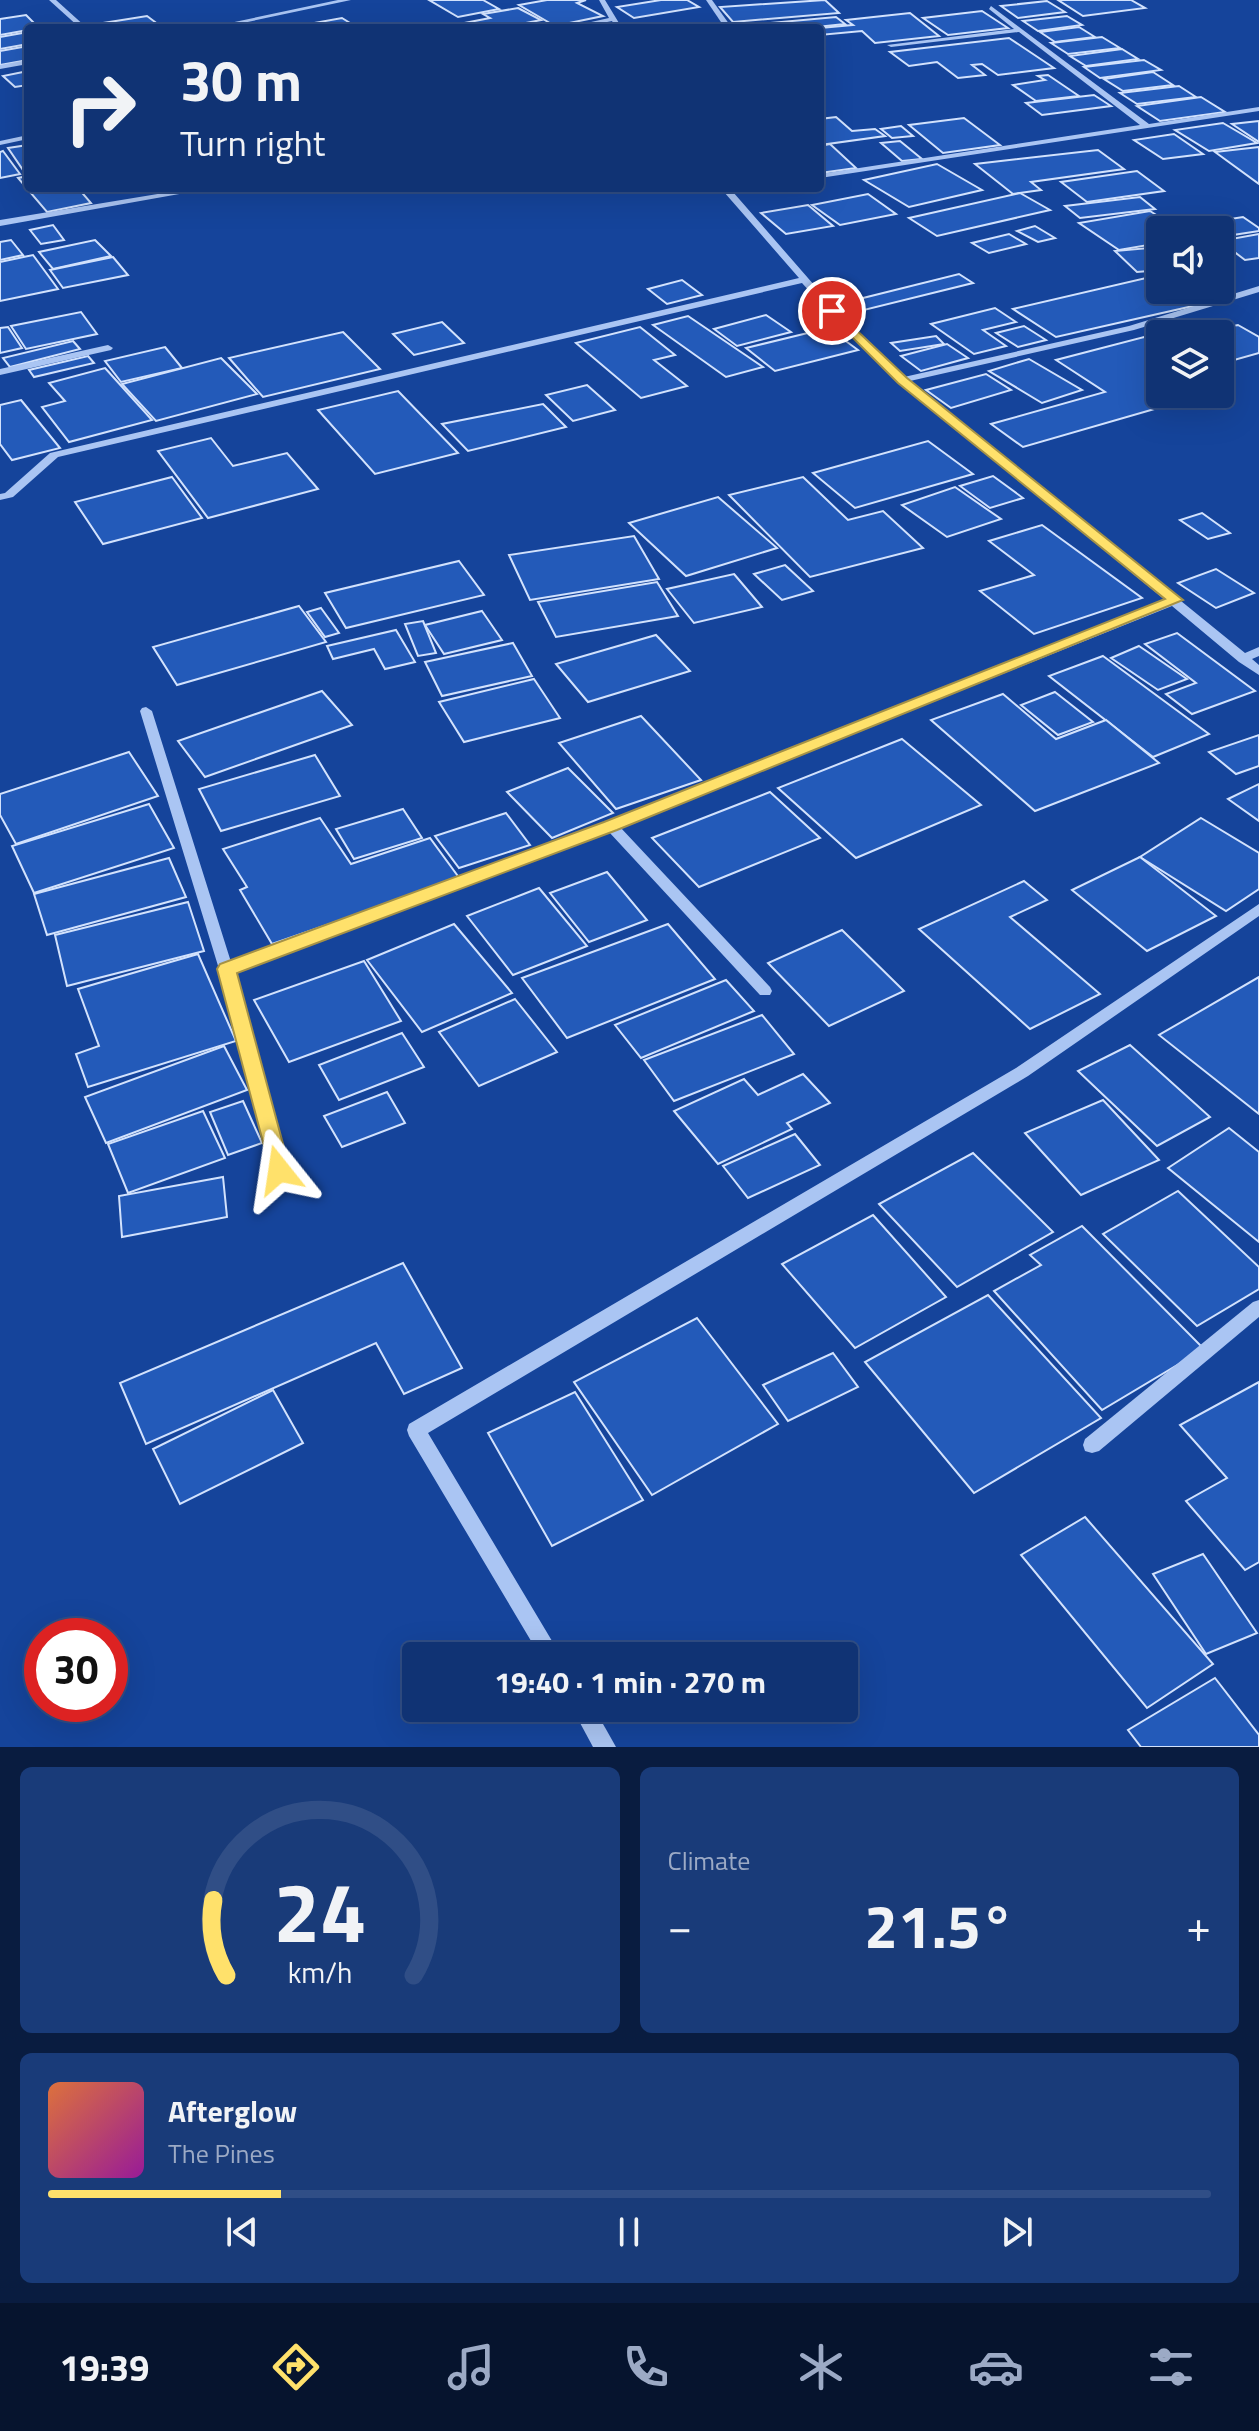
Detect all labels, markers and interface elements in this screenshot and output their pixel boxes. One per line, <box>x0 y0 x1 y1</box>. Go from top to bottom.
text: 30 m <box>180 38 302 123</box>
icon: right <box>48 56 152 160</box>
text: Turn right <box>180 115 325 170</box>
map controls <box>1146 216 1234 408</box>
button: sound <box>1146 216 1234 304</box>
pin <box>798 277 866 345</box>
icon: arrive <box>810 289 854 333</box>
button: layers <box>1146 320 1234 408</box>
position arrow <box>237 1128 321 1212</box>
speed limit sign: 30 <box>24 1618 128 1722</box>
text: 19:40 · 1 min · 270 m <box>494 1659 766 1705</box>
text: Climate <box>668 1841 750 1880</box>
text: 24 <box>273 1848 366 1974</box>
text: 21.5° <box>864 1880 1014 1971</box>
text: − <box>668 1892 692 1959</box>
text: + <box>1186 1892 1211 1959</box>
text: km/h <box>287 1951 352 1994</box>
text: Afterglow <box>168 2088 297 2134</box>
text: The Pines <box>168 2134 275 2173</box>
icon: previous <box>220 2210 264 2254</box>
icon: pause <box>607 2210 651 2254</box>
icon: next <box>995 2210 1039 2254</box>
icon: directions <box>268 2339 324 2395</box>
icon: music <box>443 2339 499 2395</box>
icon: phone <box>618 2339 674 2395</box>
icon: climate <box>793 2339 849 2395</box>
icon: car <box>968 2339 1024 2395</box>
icon: filters <box>1143 2339 1199 2395</box>
text: 19:39 <box>60 2340 149 2395</box>

